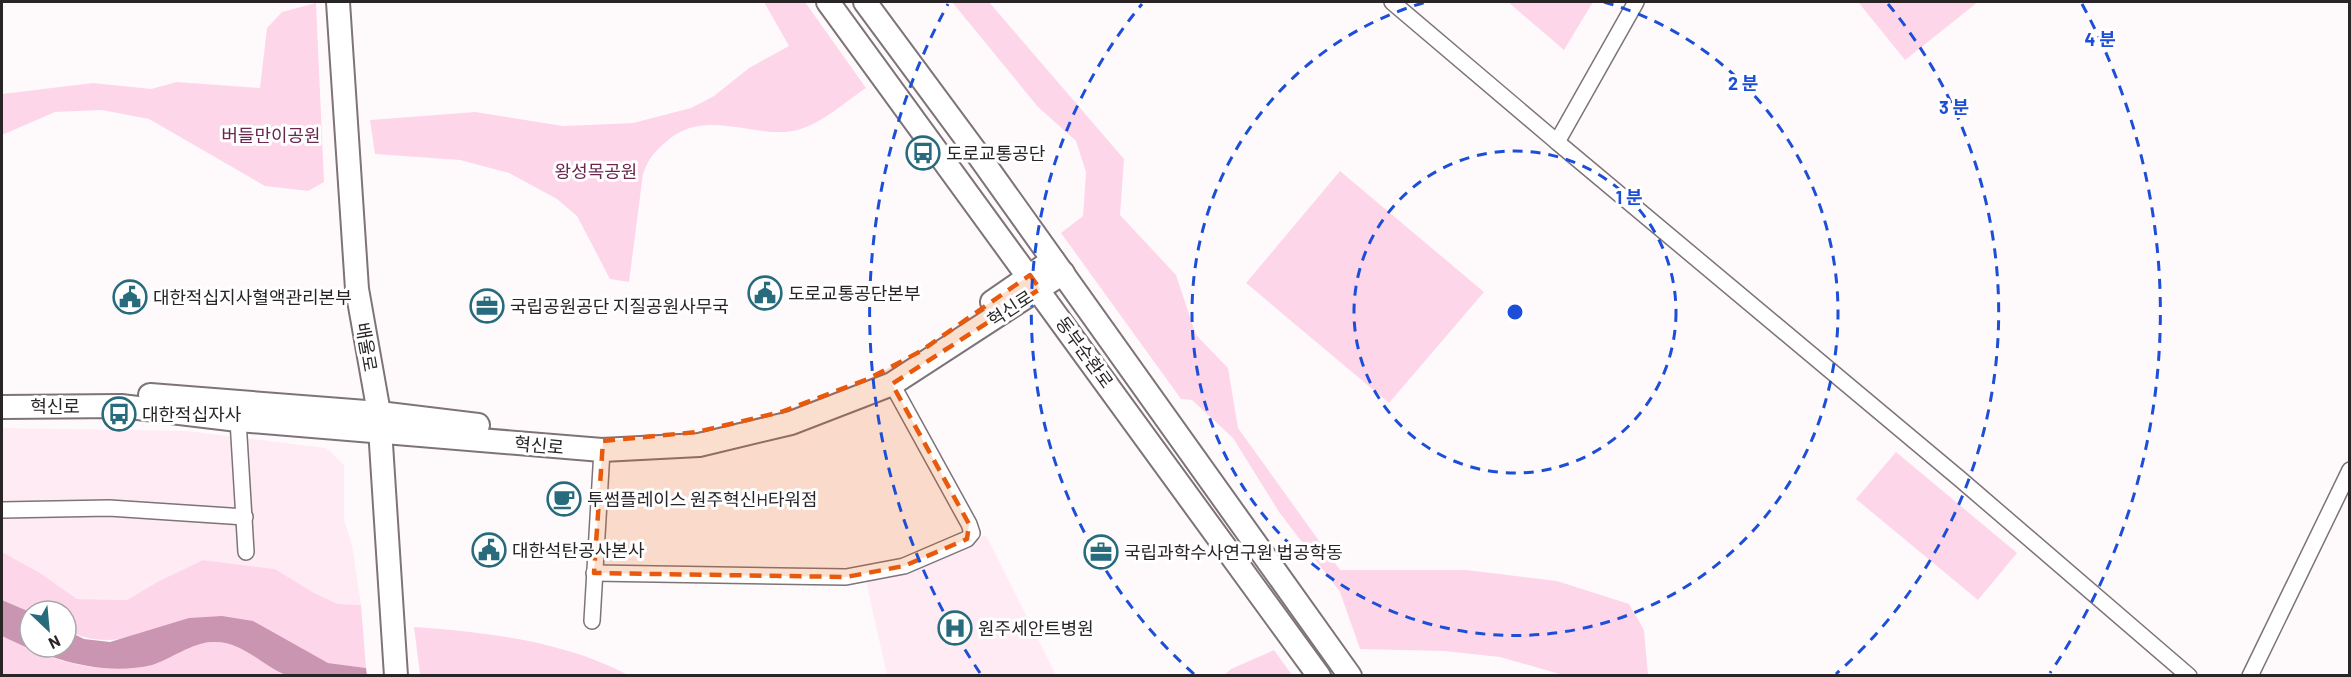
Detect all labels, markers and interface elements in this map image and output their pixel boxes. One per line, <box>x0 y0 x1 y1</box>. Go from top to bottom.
text: 4 분 <box>2084 28 2116 50</box>
text: 2 분 <box>1728 72 1759 94</box>
text: 3 분 <box>1939 96 1969 118</box>
park label: 버들만이공원 <box>221 124 321 146</box>
bus stop icon: 도로교통공단 <box>905 135 941 171</box>
place label: 도로교통공단 <box>946 142 1045 164</box>
park label: 왕성목공원 <box>555 160 637 182</box>
text: 1 분 <box>1616 186 1643 208</box>
public building icon: 도로교통공단본부 <box>747 275 783 311</box>
public building icon: 대한적십지사혈액관리본부 <box>112 279 148 315</box>
place label: 도로교통공단본부 <box>788 282 920 304</box>
street label: 혁신로 <box>983 285 1037 331</box>
place label: 대한적십지사혈액관리본부 <box>153 286 352 308</box>
office icon: 국립공원공단 지질공원사무국 <box>469 288 505 324</box>
place label: 국립공원공단 지질공원사무국 <box>510 295 729 317</box>
centre of rings <box>1505 302 1525 322</box>
street label: 동부순환로 <box>1052 312 1118 392</box>
street label: 배울로 <box>352 321 382 373</box>
street label: 혁신로 <box>30 395 80 417</box>
bus stop icon: 대한적십자사 <box>101 396 137 432</box>
place label: 대한적십자사 <box>142 403 242 425</box>
street label: 혁신로 <box>513 432 565 458</box>
cafe icon: 투썸플레이스 원주혁신H타워점 <box>546 481 582 517</box>
place label: 투썸플레이스 원주혁신H타워점 <box>587 488 818 510</box>
public building icon: 대한석탄공사본사 <box>471 532 507 568</box>
office icon: 국립과학수사연구원 법공학동 <box>1083 534 1119 570</box>
place label: 대한석탄공사본사 <box>512 539 645 561</box>
place label: 국립과학수사연구원 법공학동 <box>1124 541 1343 563</box>
north arrow <box>18 599 78 659</box>
hospital icon: 원주세안트병원 <box>937 610 973 646</box>
place label: 원주세안트병원 <box>978 617 1094 639</box>
text: N <box>46 632 64 654</box>

